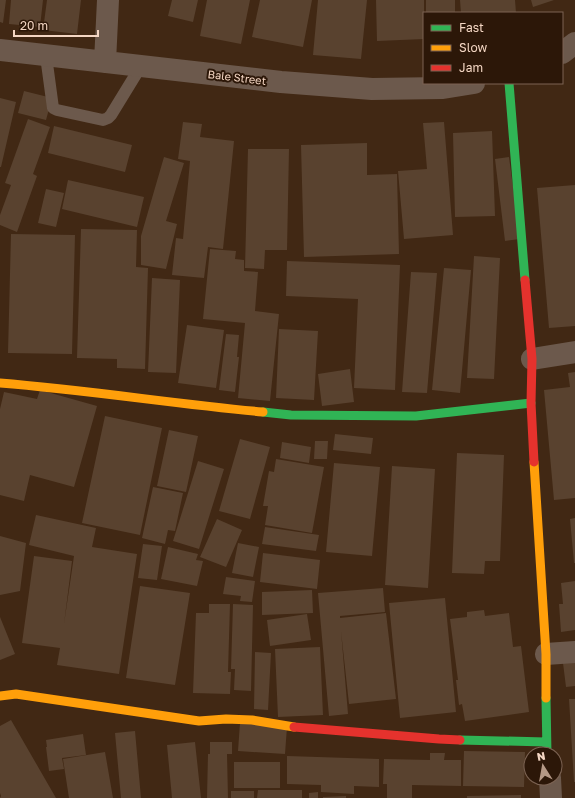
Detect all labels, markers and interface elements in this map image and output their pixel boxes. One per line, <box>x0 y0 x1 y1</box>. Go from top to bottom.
scale bar <box>14 12 98 38</box>
legend <box>423 12 563 84</box>
text: 20 m <box>20 18 48 33</box>
text: Fast <box>459 20 484 35</box>
text: Slow <box>459 40 487 55</box>
text: Jam <box>459 60 483 75</box>
street label: Bale Street <box>207 67 267 87</box>
north arrow <box>523 746 563 786</box>
text: N <box>536 749 546 763</box>

